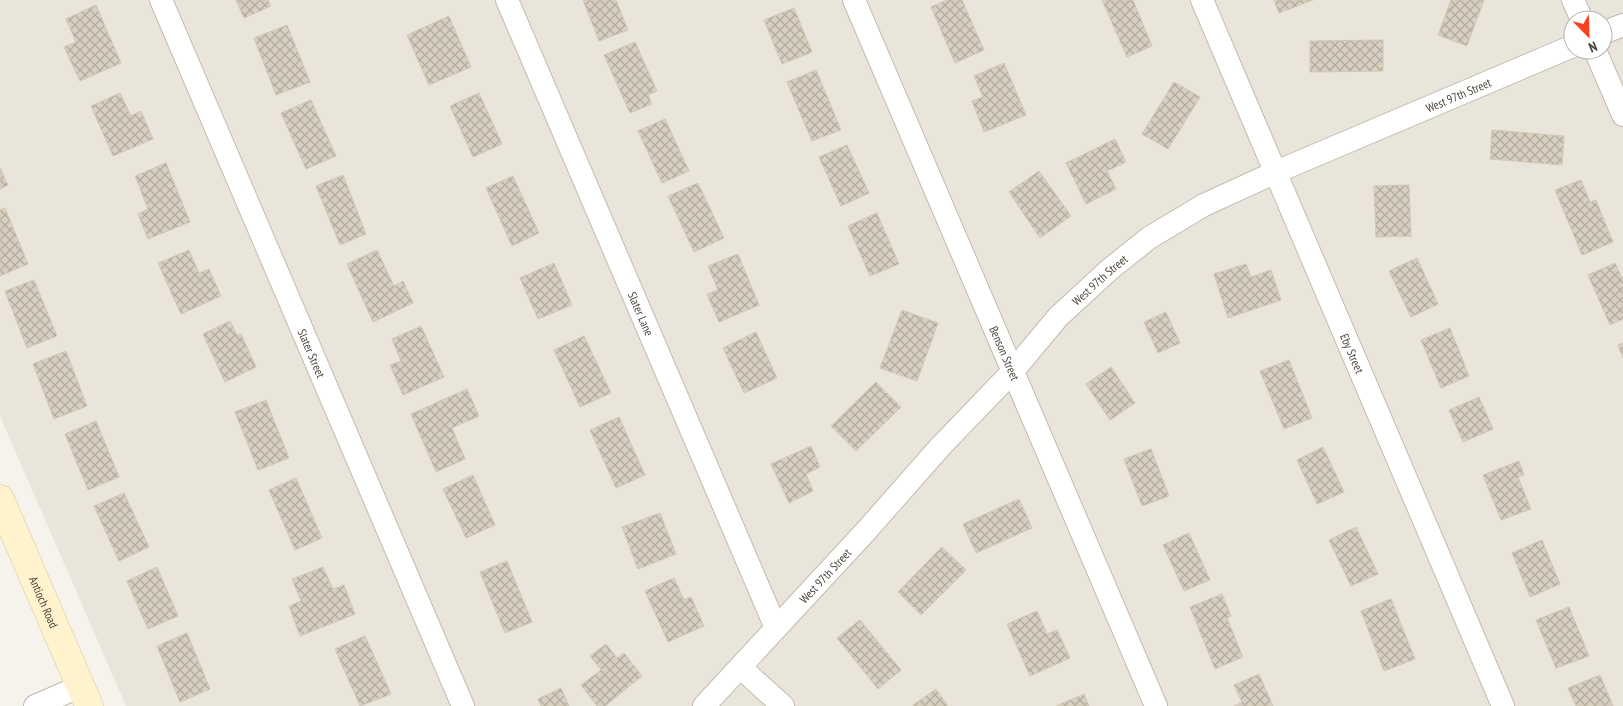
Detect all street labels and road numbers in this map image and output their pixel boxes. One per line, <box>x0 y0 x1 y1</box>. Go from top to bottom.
street label: West 97th Street <box>1423 74 1494 115</box>
street label: West 97th Street <box>1069 250 1131 308</box>
street label: Slater Lane <box>625 289 657 338</box>
street label: Benson Street <box>987 323 1024 383</box>
street label: Slater Street <box>295 326 329 380</box>
street label: Eby Street <box>1337 331 1368 376</box>
street label: West 97th Street <box>796 544 854 606</box>
street label: Antioch Road <box>27 574 62 630</box>

